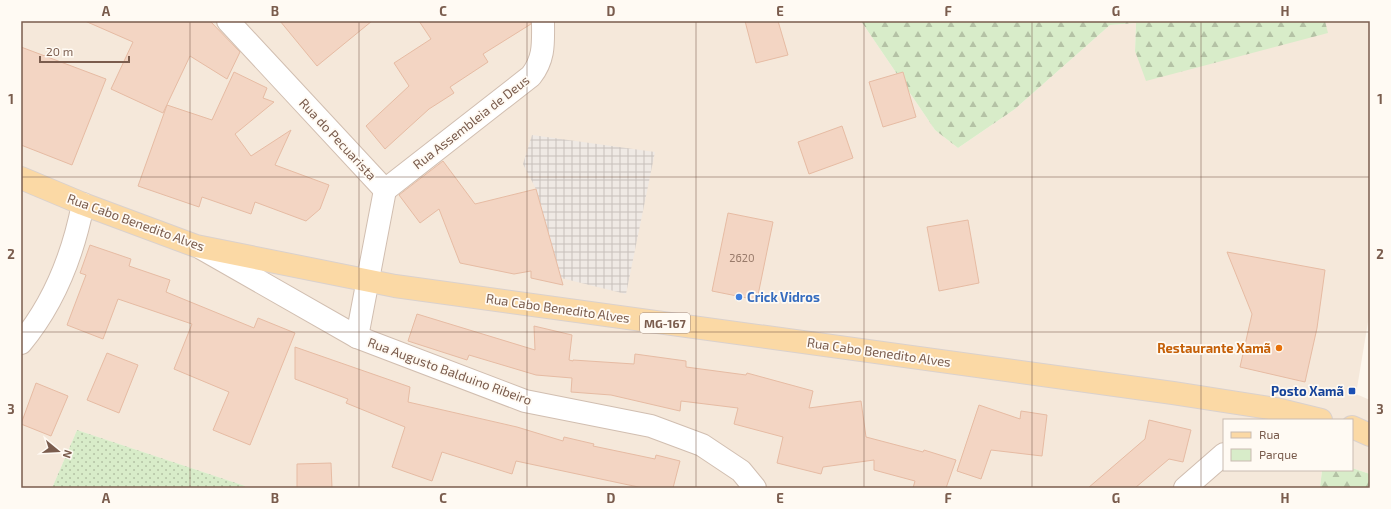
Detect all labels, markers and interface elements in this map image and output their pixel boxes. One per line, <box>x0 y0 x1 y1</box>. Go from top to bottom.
text: A <box>102 3 111 19</box>
text: B <box>271 3 279 19</box>
text: C <box>439 3 447 19</box>
text: D <box>607 3 616 19</box>
text: E <box>776 3 784 19</box>
text: F <box>944 3 952 19</box>
text: G <box>1112 3 1120 19</box>
text: H <box>1281 3 1290 19</box>
scale bar <box>40 38 129 64</box>
text: 20 m <box>46 44 73 58</box>
street label: Rua Assembleia de Deus <box>410 72 532 172</box>
text: 1 <box>8 91 14 107</box>
text: 1 <box>1377 91 1383 107</box>
street label: Rua do Pecuarista <box>296 95 380 183</box>
street label: Rua Cabo Benedito Alves <box>65 190 207 254</box>
text: 2 <box>7 246 15 262</box>
text: 2 <box>1376 246 1384 262</box>
house number: 2620 <box>729 251 755 264</box>
place label: Crick Vidros <box>747 289 820 305</box>
street label: Rua Cabo Benedito Alves <box>485 290 631 326</box>
marker: Crick Vidros <box>734 292 744 302</box>
road number: MG-167 <box>640 313 690 333</box>
street label: Rua Augusto Balduino Ribeiro <box>366 334 534 408</box>
street label: Rua Cabo Benedito Alves <box>806 334 952 370</box>
place label: Restaurante Xamã <box>1157 340 1271 356</box>
marker: Restaurante Xamã <box>1274 343 1284 353</box>
place label: Posto Xamã <box>1271 383 1344 399</box>
marker: Posto Xamã <box>1347 386 1357 396</box>
text: 3 <box>7 401 15 417</box>
text: 3 <box>1376 401 1384 417</box>
legend <box>1223 419 1353 471</box>
text: Rua <box>1259 427 1280 441</box>
north arrow <box>38 431 78 471</box>
text: Parque <box>1259 447 1297 461</box>
text: N <box>61 448 75 460</box>
text: A <box>102 490 111 506</box>
text: B <box>271 490 279 506</box>
text: C <box>439 490 447 506</box>
text: D <box>607 490 616 506</box>
text: E <box>776 490 784 506</box>
text: F <box>944 490 952 506</box>
text: G <box>1112 490 1120 506</box>
text: H <box>1281 490 1290 506</box>

